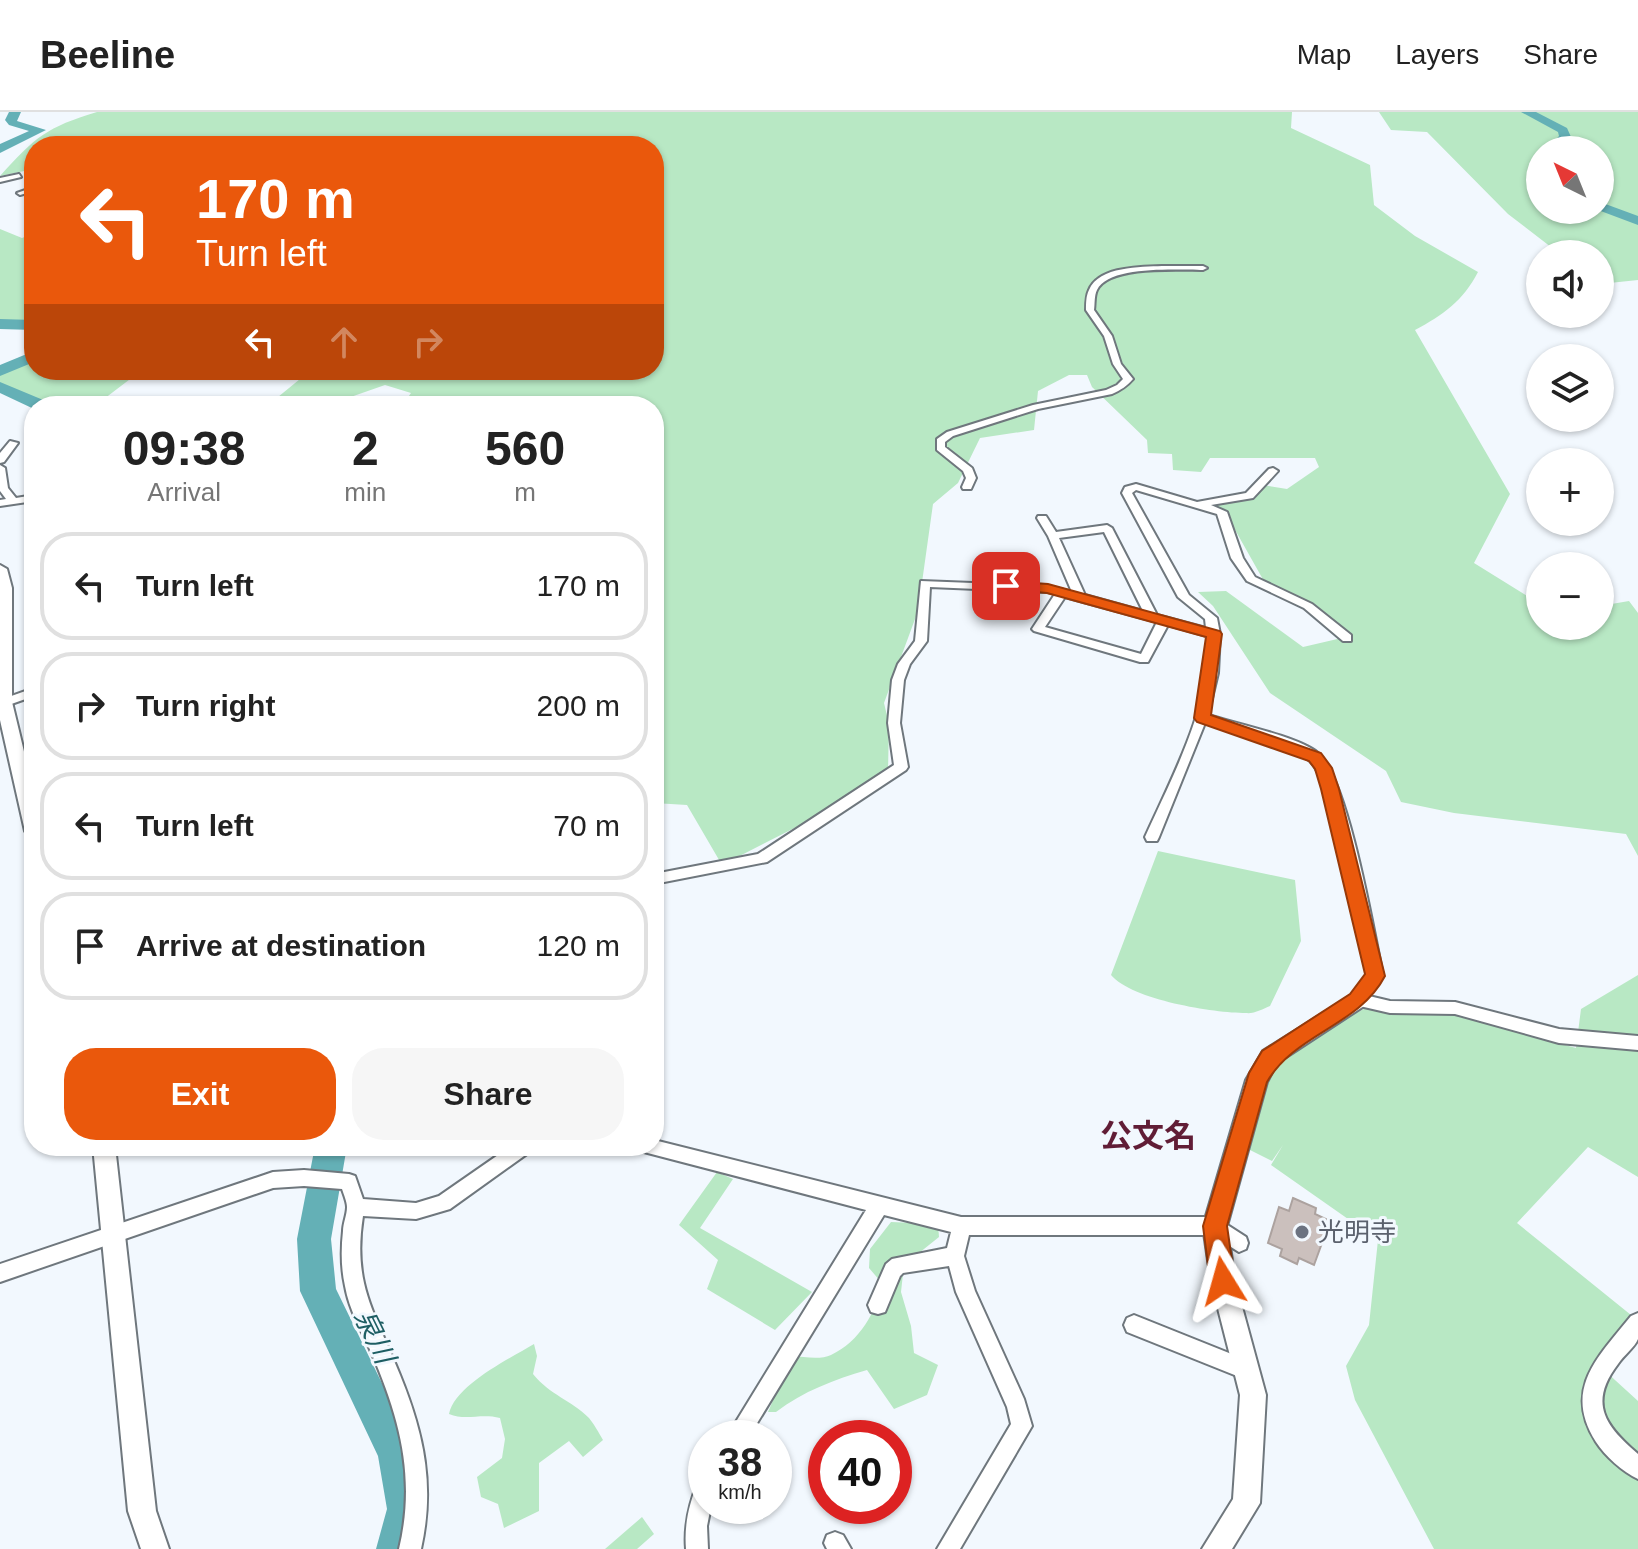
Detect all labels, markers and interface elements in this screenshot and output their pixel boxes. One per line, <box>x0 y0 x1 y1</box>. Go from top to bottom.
text: Beeline <box>40 34 175 76</box>
text: Map <box>1297 39 1351 70</box>
text: Layers <box>1395 39 1479 70</box>
text: Share <box>1523 39 1598 70</box>
north arrow <box>1526 136 1614 224</box>
map controls <box>1526 136 1614 640</box>
text: 170 m <box>196 167 355 230</box>
icon: left <box>64 168 168 272</box>
text: Turn left <box>196 233 327 274</box>
button: sound <box>1526 240 1614 328</box>
icon: left <box>238 320 282 364</box>
icon: ahead <box>322 320 366 364</box>
icon: right <box>406 320 450 364</box>
button: layers <box>1526 344 1614 432</box>
text: 09:38 <box>123 422 246 475</box>
text: 2 <box>352 422 379 475</box>
text: 560 <box>485 422 565 475</box>
button: + <box>1526 448 1614 536</box>
text: Arrival <box>147 477 221 507</box>
text: min <box>344 477 386 507</box>
text: m <box>514 477 536 507</box>
pin <box>972 552 1040 620</box>
button: − <box>1526 552 1614 640</box>
icon: left <box>68 564 112 608</box>
icon: arrive <box>984 564 1028 608</box>
text: Turn left <box>136 569 254 602</box>
text: 170 m <box>537 569 620 602</box>
icon: right <box>68 684 112 728</box>
text: Turn right <box>136 689 275 722</box>
text: 200 m <box>537 689 620 722</box>
icon: left <box>68 804 112 848</box>
text: Turn left <box>136 809 254 842</box>
text: 70 m <box>553 809 620 842</box>
icon: arrive <box>68 924 112 968</box>
text: Arrive at destination <box>136 929 426 962</box>
text: 120 m <box>537 929 620 962</box>
button: Exit <box>64 1048 336 1140</box>
button: Share <box>352 1048 624 1140</box>
district label: 公文名 <box>1100 1118 1196 1154</box>
place label: 光明寺 <box>1318 1217 1396 1247</box>
marker: 光明寺 <box>1293 1223 1311 1241</box>
position arrow <box>1181 1239 1265 1323</box>
water label: 泉川 <box>348 1304 402 1371</box>
speed limit sign: 40 <box>808 1420 912 1524</box>
text: 38 <box>718 1440 762 1484</box>
text: km/h <box>718 1481 762 1503</box>

